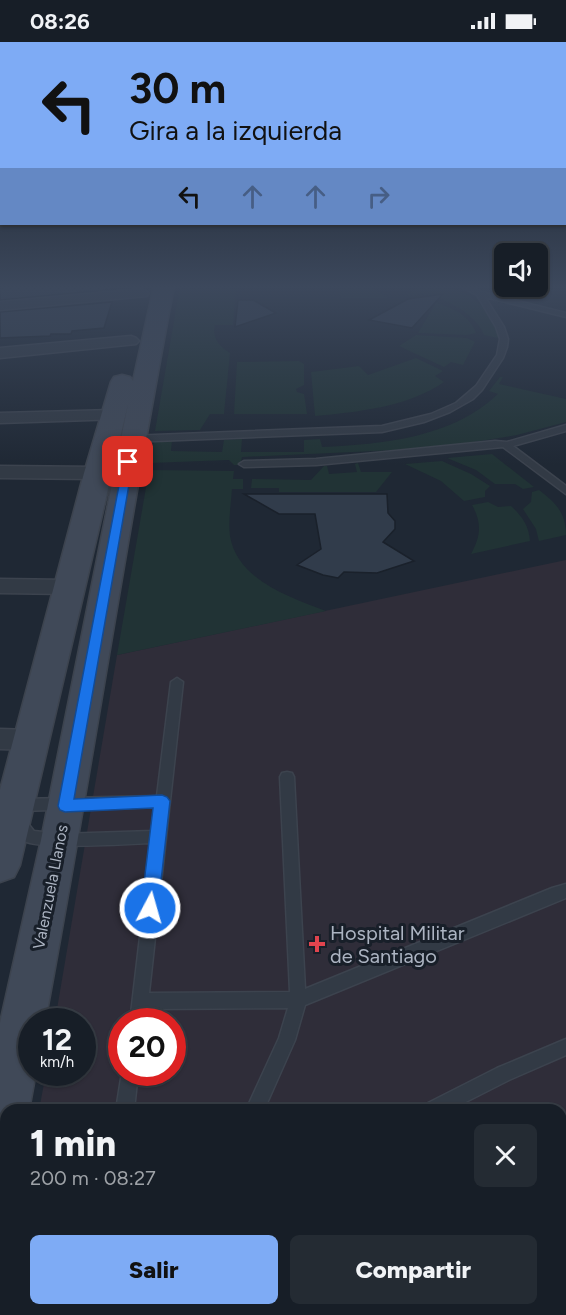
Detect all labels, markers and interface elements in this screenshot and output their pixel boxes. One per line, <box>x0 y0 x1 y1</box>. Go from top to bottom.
text: 08:26 <box>30 8 90 35</box>
text: 30 m <box>129 63 226 114</box>
icon: left <box>30 66 108 144</box>
text: Gira a la izquierda <box>129 114 342 147</box>
icon: left <box>173 180 206 213</box>
icon: ahead <box>236 180 269 213</box>
icon: ahead <box>299 180 332 213</box>
icon: right <box>362 180 395 213</box>
map controls <box>494 243 548 297</box>
button: sound <box>494 243 548 297</box>
pin <box>102 436 153 487</box>
icon: arrive <box>111 445 144 478</box>
street label: Valenzuela Llanos <box>29 823 72 951</box>
position arrow <box>118 876 182 940</box>
place label: Hospital Militar de Santiago <box>330 921 465 968</box>
marker: Hospital Militar de Santiago <box>308 935 326 953</box>
speed limit sign: 20 <box>108 1008 186 1086</box>
text: 12 <box>42 1021 72 1058</box>
text: km/h <box>40 1053 74 1071</box>
text: 1 min <box>30 1122 116 1165</box>
button: close <box>474 1124 537 1187</box>
text: 200 m · 08:27 <box>30 1166 156 1190</box>
button: Salir <box>30 1235 278 1304</box>
button: Compartir <box>290 1235 537 1304</box>

